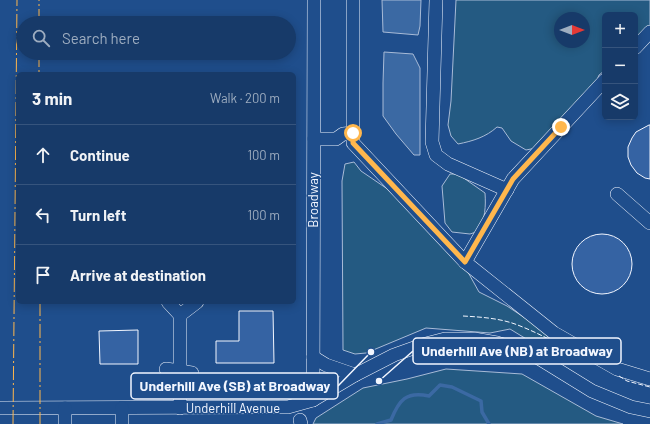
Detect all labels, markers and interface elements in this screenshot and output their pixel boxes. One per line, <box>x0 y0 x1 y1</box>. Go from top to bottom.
north arrow <box>554 12 590 48</box>
map controls <box>602 12 638 120</box>
button: + <box>602 12 638 48</box>
search box <box>16 16 296 60</box>
icon: search <box>30 27 52 49</box>
text: Search here <box>62 29 140 47</box>
button: − <box>602 48 638 84</box>
button: layers <box>602 84 638 120</box>
text: 3 min <box>32 88 72 108</box>
text: Walk · 200 m <box>210 90 280 106</box>
route end <box>552 118 570 136</box>
route start <box>344 124 362 142</box>
icon: ahead <box>32 144 54 166</box>
text: Continue <box>70 146 130 164</box>
text: 100 m <box>247 147 280 163</box>
street label: Broadway <box>305 172 321 228</box>
icon: left <box>32 204 54 226</box>
text: Turn left <box>70 206 126 224</box>
text: 100 m <box>247 207 280 223</box>
icon: arrive <box>32 264 54 286</box>
text: Arrive at destination <box>70 266 206 284</box>
callout: Underhill Ave (NB) at Broadway <box>413 338 621 364</box>
text: Underhill Ave (NB) at Broadway <box>421 342 613 359</box>
callout: Underhill Ave (SB) at Broadway <box>131 373 338 399</box>
text: Underhill Ave (SB) at Broadway <box>140 377 330 394</box>
street label: Underhill Avenue <box>186 400 280 416</box>

